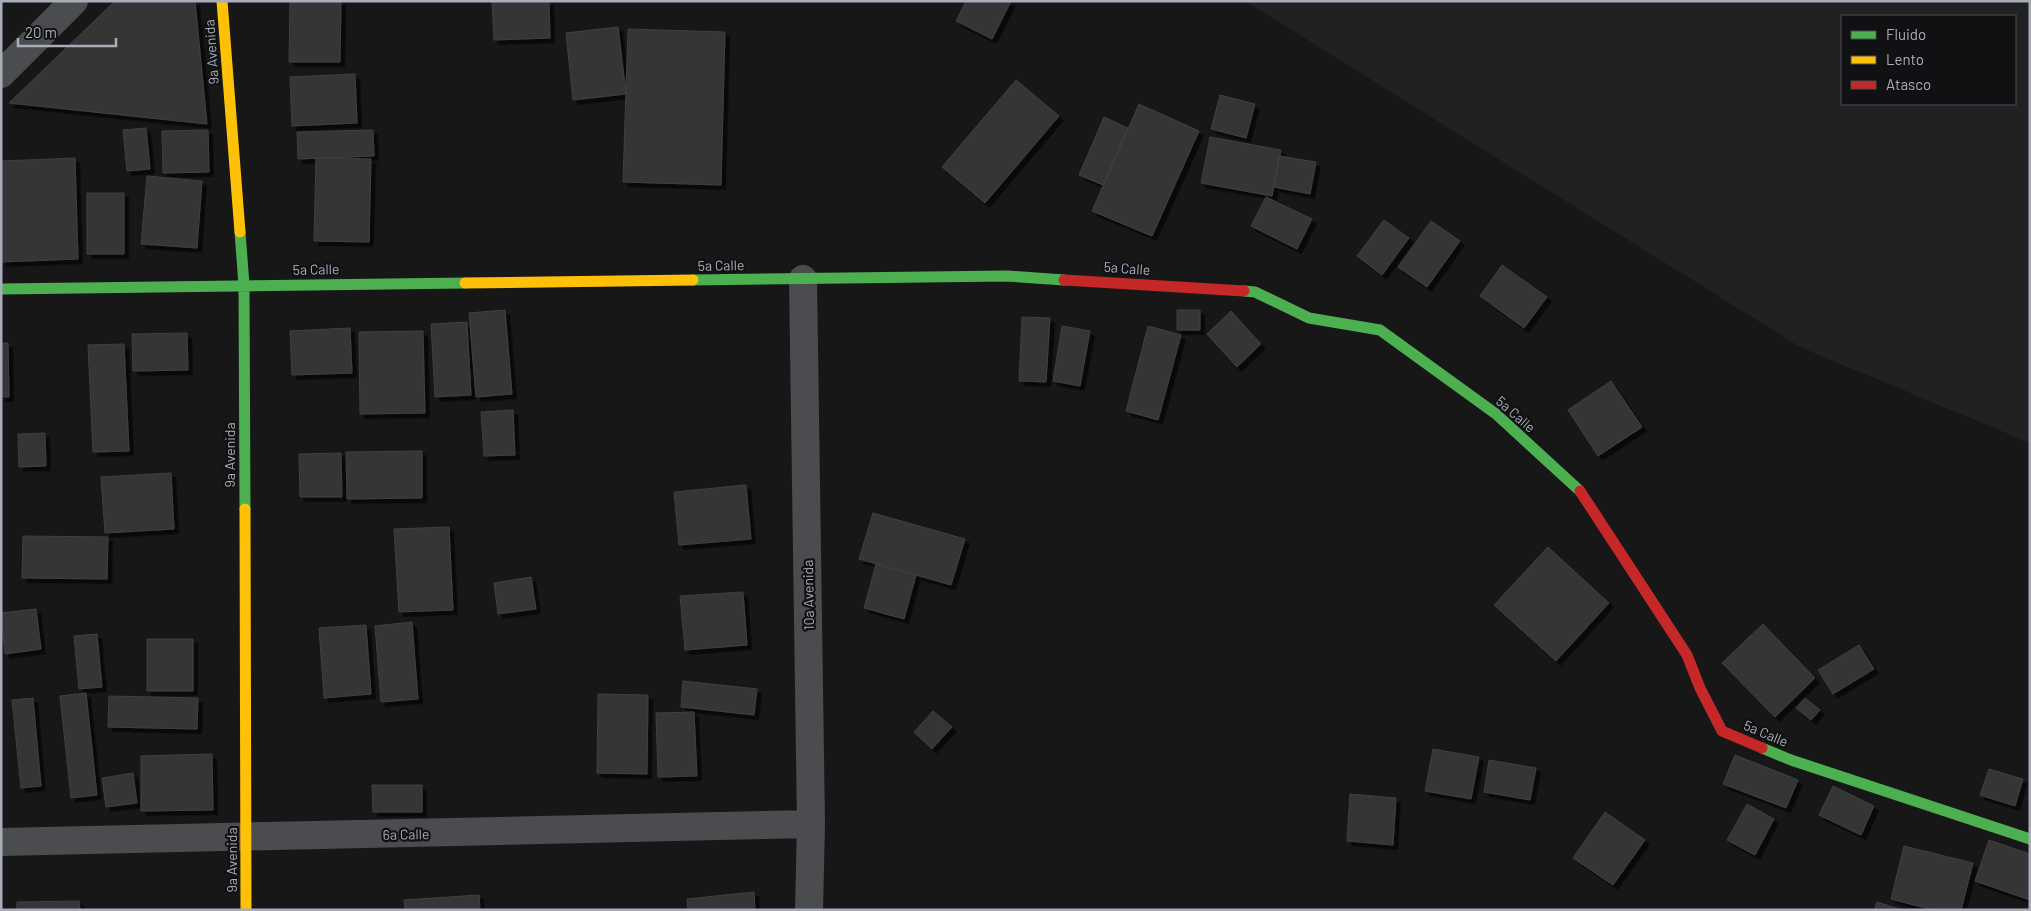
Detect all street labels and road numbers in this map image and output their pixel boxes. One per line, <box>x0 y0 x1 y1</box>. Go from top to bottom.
street label: 9a Avenida <box>200 19 222 85</box>
street label: 5a Calle <box>698 256 744 274</box>
street label: 5a Calle <box>1103 258 1151 278</box>
street label: 5a Calle <box>293 260 339 278</box>
street label: 5a Calle <box>1493 392 1539 436</box>
street label: 9a Avenida <box>221 422 238 488</box>
street label: 10a Avenida <box>799 560 817 630</box>
street label: 5a Calle <box>1741 716 1791 750</box>
street label: 6a Calle <box>383 825 429 843</box>
street label: 9a Avenida <box>223 827 240 893</box>

